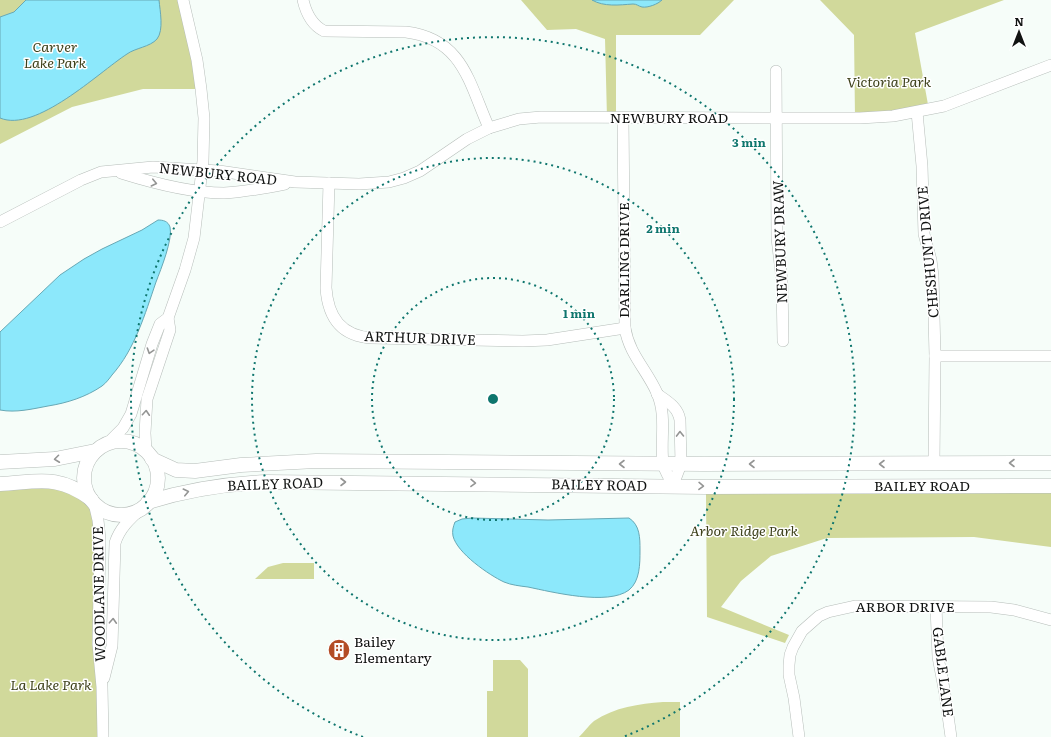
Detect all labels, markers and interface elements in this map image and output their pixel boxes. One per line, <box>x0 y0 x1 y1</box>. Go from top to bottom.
north arrow <box>999 12 1039 52</box>
text: N <box>1014 13 1024 29</box>
park label: Carver Lake Park <box>24 36 87 72</box>
park label: Victoria Park <box>847 71 932 91</box>
street label: NEWBURY ROAD <box>610 107 729 127</box>
text: 3 min <box>732 133 767 151</box>
street label: NEWBURY ROAD <box>158 157 278 189</box>
one-way arrow <box>151 178 157 186</box>
street label: NEWBURY DRAW <box>767 180 791 304</box>
street label: CHESHUNT DRIVE <box>911 185 943 319</box>
street label: DARLING DRIVE <box>613 202 633 318</box>
text: 2 min <box>646 219 680 237</box>
text: 1 min <box>563 304 596 322</box>
street label: ARTHUR DRIVE <box>364 325 476 349</box>
one-way arrow <box>146 348 154 355</box>
centre of rings <box>486 392 500 406</box>
one-way arrow <box>141 410 150 416</box>
one-way arrow <box>676 431 684 437</box>
one-way arrow <box>53 454 60 463</box>
one-way arrow <box>619 459 625 468</box>
one-way arrow <box>1009 459 1015 467</box>
one-way arrow <box>749 460 755 468</box>
one-way arrow <box>879 460 885 468</box>
street label: BAILEY ROAD <box>227 471 324 495</box>
street label: BAILEY ROAD <box>551 473 647 495</box>
street label: BAILEY ROAD <box>874 475 970 495</box>
one-way arrow <box>340 478 346 486</box>
one-way arrow <box>470 479 476 487</box>
one-way arrow <box>698 482 704 491</box>
one-way arrow <box>183 488 189 496</box>
park label: Arbor Ridge Park <box>690 520 799 540</box>
street label: WOODLANE DRIVE <box>87 526 109 662</box>
street label: ARBOR DRIVE <box>855 596 955 616</box>
one-way arrow <box>108 618 117 624</box>
street label: GABLE LANE <box>929 626 959 718</box>
place label: Bailey Elementary <box>354 631 433 667</box>
building icon: Bailey Elementary <box>326 637 352 663</box>
park label: La Lake Park <box>10 674 92 694</box>

